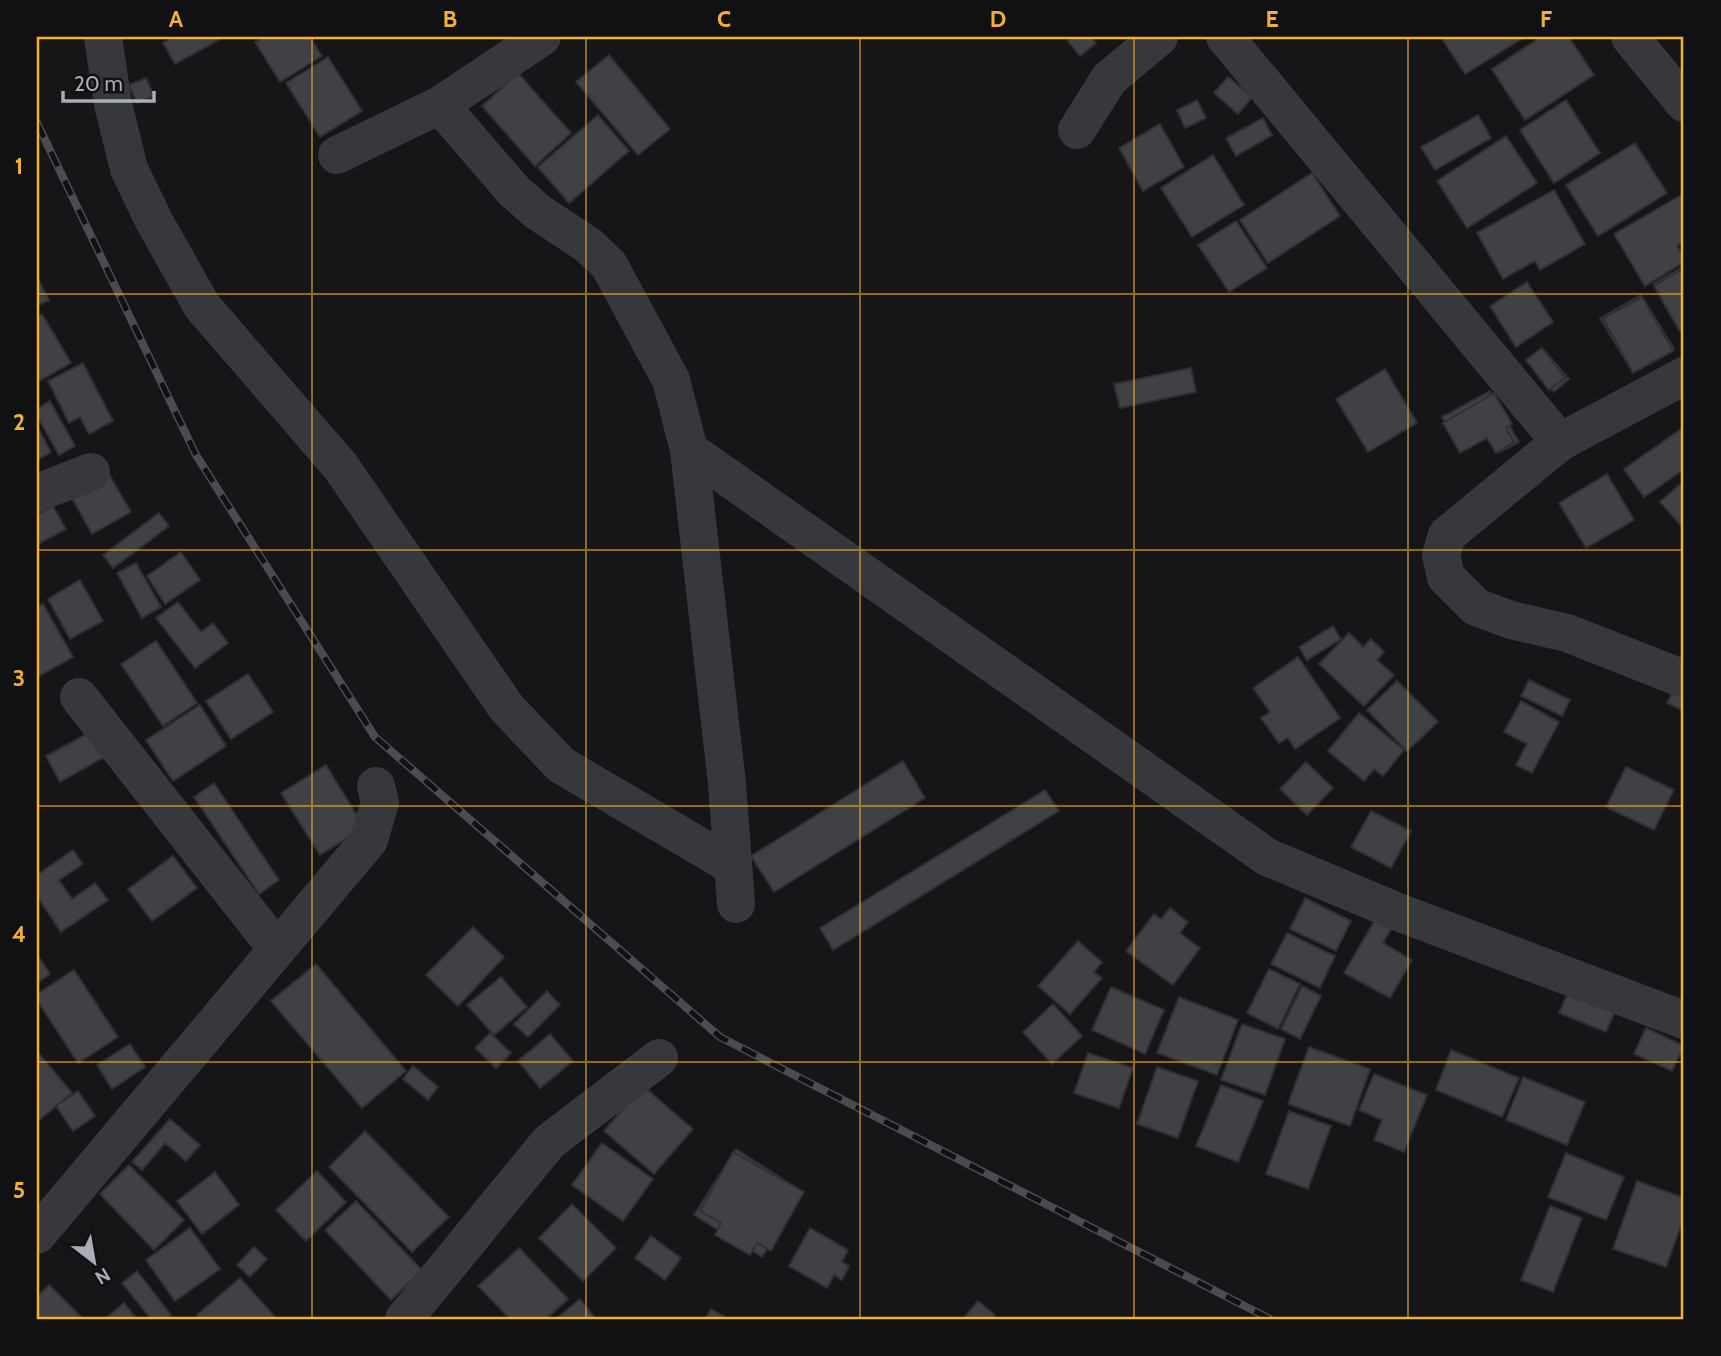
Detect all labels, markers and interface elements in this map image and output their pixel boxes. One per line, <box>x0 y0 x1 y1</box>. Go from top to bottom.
text: A <box>169 5 184 33</box>
text: B <box>443 5 457 33</box>
text: C <box>717 5 731 33</box>
text: D <box>990 5 1006 33</box>
text: E <box>1265 5 1279 33</box>
text: F <box>1540 5 1552 33</box>
scale bar <box>63 60 154 104</box>
text: 20 m <box>74 71 123 96</box>
text: 1 <box>15 152 23 180</box>
text: 2 <box>13 408 25 436</box>
text: 3 <box>13 664 25 692</box>
text: 4 <box>12 920 26 948</box>
text: 5 <box>13 1176 25 1204</box>
north arrow <box>60 1226 130 1296</box>
text: N <box>91 1263 114 1289</box>

